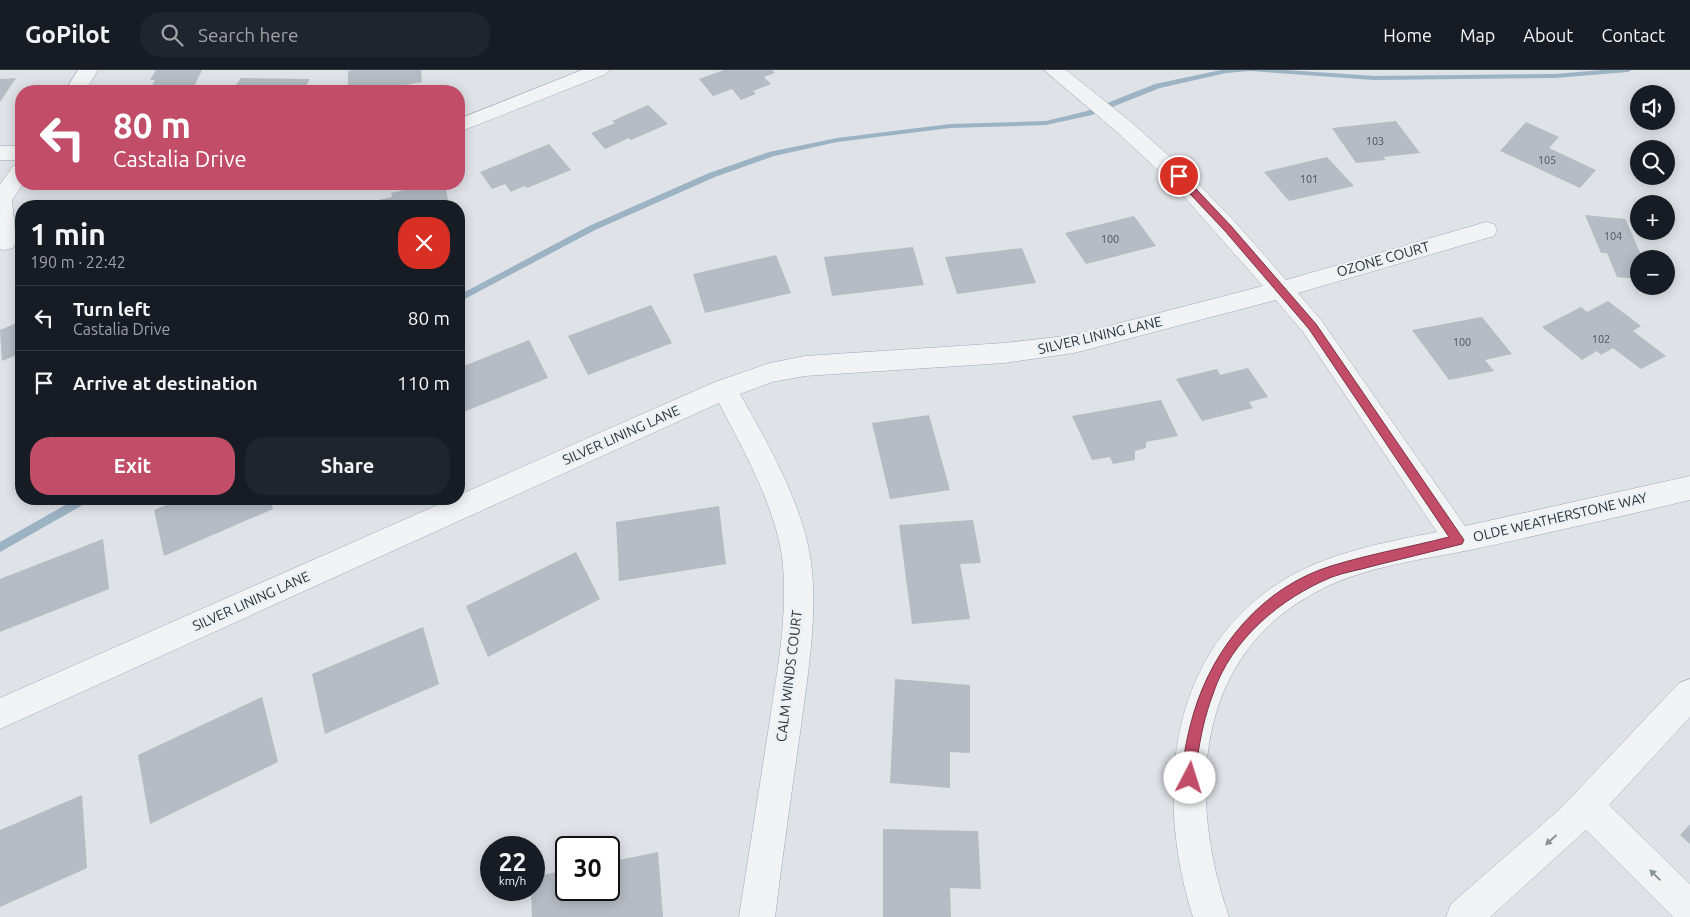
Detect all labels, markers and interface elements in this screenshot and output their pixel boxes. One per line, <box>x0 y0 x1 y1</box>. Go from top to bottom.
search box <box>140 12 490 57</box>
text: GoPilot <box>25 21 110 48</box>
icon: search <box>158 21 186 49</box>
text: Search here <box>198 24 298 46</box>
text: Home <box>1383 25 1432 45</box>
text: Map <box>1460 25 1495 45</box>
text: About <box>1523 25 1573 45</box>
text: Contact <box>1601 25 1665 45</box>
map controls <box>1630 85 1675 295</box>
button: sound <box>1630 85 1675 130</box>
icon: left <box>30 105 95 170</box>
text: 80 m <box>113 105 191 145</box>
house number: 103 <box>1366 135 1384 147</box>
button: search <box>1630 140 1675 185</box>
text: Castalia Drive <box>113 146 247 171</box>
house number: 105 <box>1538 154 1556 166</box>
pin <box>1158 155 1200 197</box>
icon: arrive <box>1165 162 1193 190</box>
house number: 101 <box>1300 173 1318 185</box>
button: + <box>1630 195 1675 240</box>
text: 1 min <box>30 217 106 251</box>
button: close <box>398 217 450 269</box>
house number: 104 <box>1604 230 1622 242</box>
house number: 100 <box>1101 233 1119 245</box>
street label: OZONE COURT <box>1335 238 1431 280</box>
button: − <box>1630 250 1675 295</box>
text: 190 m · 22:42 <box>30 253 126 271</box>
text: Turn left <box>73 298 151 320</box>
icon: left <box>30 304 58 332</box>
text: 80 m <box>408 307 450 329</box>
street label: SILVER LINING LANE <box>1036 313 1164 357</box>
text: Castalia Drive <box>73 320 170 338</box>
house number: 102 <box>1592 333 1610 345</box>
house number: 100 <box>1453 336 1471 348</box>
icon: arrive <box>30 369 58 397</box>
text: Arrive at destination <box>73 372 258 394</box>
text: 110 m <box>397 372 450 394</box>
street label: SILVER LINING LANE <box>560 402 682 468</box>
button: Exit <box>30 437 235 495</box>
button: Share <box>245 437 450 495</box>
street label: OLDE WEATHERSTONE WAY <box>1471 489 1649 545</box>
street label: SILVER LINING LANE <box>190 568 312 634</box>
street label: CALM WINDS COURT <box>773 609 805 743</box>
position arrow <box>1163 751 1215 803</box>
one-way arrow <box>1545 834 1557 846</box>
speed limit sign: 30 <box>555 836 620 901</box>
text: 22 <box>498 848 527 876</box>
one-way arrow <box>1650 869 1662 881</box>
text: km/h <box>499 874 526 887</box>

